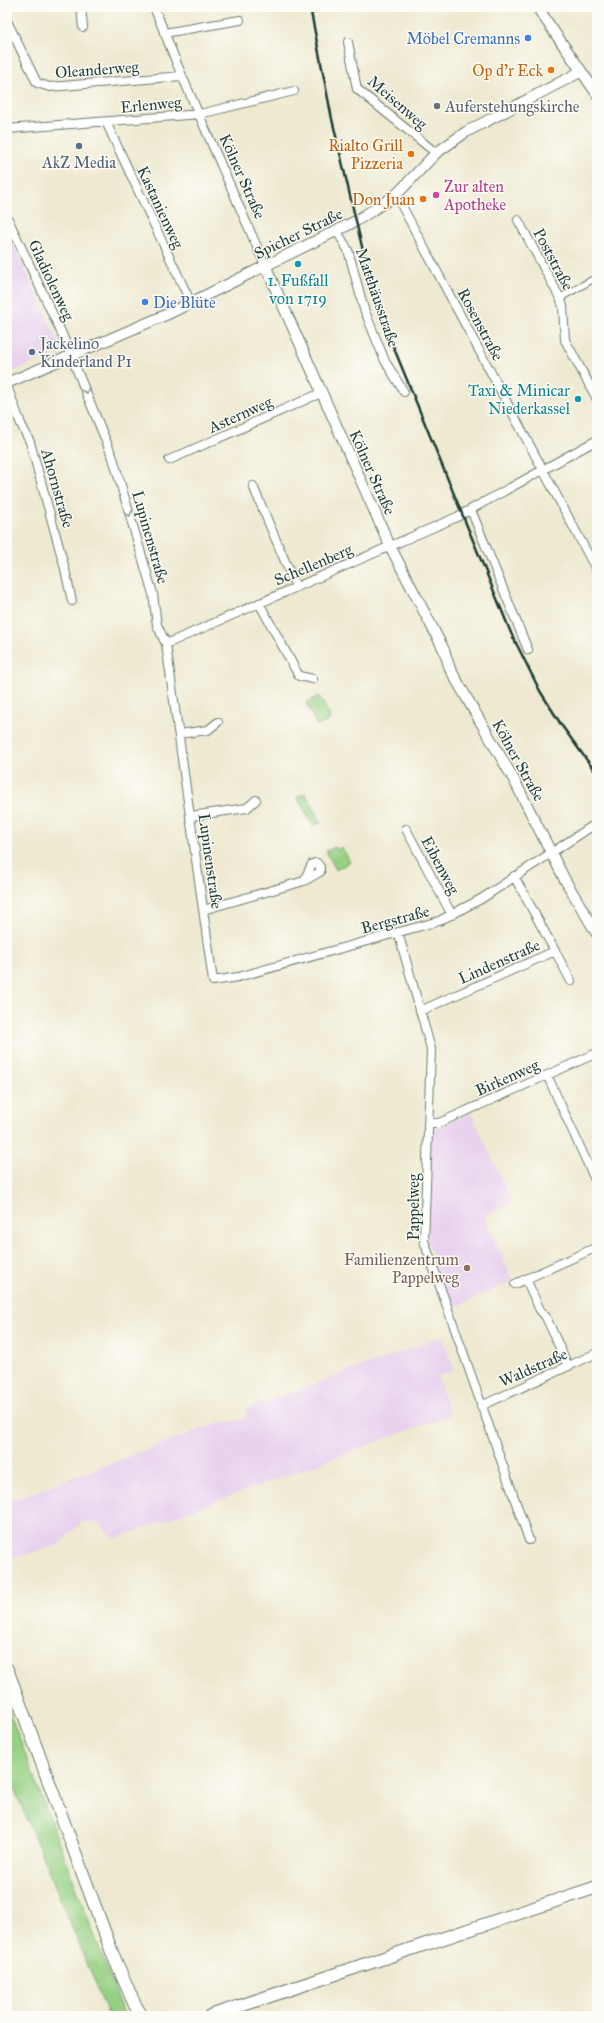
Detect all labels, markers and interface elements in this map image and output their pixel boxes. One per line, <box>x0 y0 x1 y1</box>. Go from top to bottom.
place label: Möbel Cremanns <box>407 29 520 48</box>
marker: Möbel Cremanns <box>523 33 533 43</box>
street label: Oleanderweg <box>55 57 140 83</box>
place label: Op d'r Eck <box>472 61 544 80</box>
marker: Op d'r Eck <box>546 65 556 75</box>
street label: Meisenweg <box>363 71 432 135</box>
street label: Erlenweg <box>120 92 183 118</box>
place label: Auferstehungskirche <box>444 97 580 117</box>
marker: Auferstehungskirche <box>432 101 442 111</box>
street label: Kölner Straße <box>215 131 270 222</box>
place label: Rialto Grill Pizzeria <box>328 136 404 173</box>
marker: AkZ Media <box>74 141 84 151</box>
marker: Rialto Grill Pizzeria <box>406 149 416 159</box>
place label: AkZ Media <box>41 153 116 172</box>
street label: Kastanienweg <box>132 163 188 252</box>
place label: Zur alten Apotheke <box>443 177 506 214</box>
place label: Don Juan <box>352 190 415 210</box>
marker: Zur alten Apotheke <box>431 190 441 200</box>
marker: Don Juan <box>418 194 428 204</box>
street label: Spicher Straße <box>251 204 346 263</box>
street label: Poststraße <box>529 225 578 294</box>
street label: Gladiolenweg <box>24 237 79 325</box>
street label: Matthäusstraße <box>352 245 404 350</box>
marker: 1. Fußfall von 1719 <box>293 259 303 269</box>
place label: 1. Fußfall von 1719 <box>268 271 329 308</box>
street label: Rosenstraße <box>453 285 508 364</box>
place label: Die Blüte <box>153 293 216 312</box>
marker: Die Blüte <box>140 297 150 307</box>
place label: Jackelino Kinderland P1 <box>38 334 132 371</box>
marker: Jackelino Kinderland P1 <box>27 347 37 357</box>
place label: Taxi & Minicar Niederkassel <box>468 381 571 418</box>
one-way arrow <box>81 388 89 395</box>
street label: Asternweg <box>204 392 276 438</box>
marker: Taxi & Minicar Niederkassel <box>573 394 583 404</box>
street label: Kölner Straße <box>345 427 400 518</box>
street label: Ahornstraße <box>37 445 78 530</box>
street label: Lupinenstraße <box>128 488 173 586</box>
one-way arrow <box>124 510 133 517</box>
street label: Schellenberg <box>271 539 356 590</box>
street label: Kölner Straße <box>488 716 549 805</box>
street label: Lupinenstraße <box>194 812 227 910</box>
street label: Eibenweg <box>416 833 464 899</box>
street label: Bergstraße <box>359 901 432 939</box>
street label: Lindenstraße <box>455 935 543 988</box>
street label: Birkenweg <box>472 1055 543 1101</box>
street label: Pappelweg <box>404 1173 424 1240</box>
place label: Familienzentrum Pappelweg <box>344 1250 460 1288</box>
marker: Familienzentrum Pappelweg <box>462 1263 472 1273</box>
street label: Waldstraße <box>496 1344 571 1391</box>

